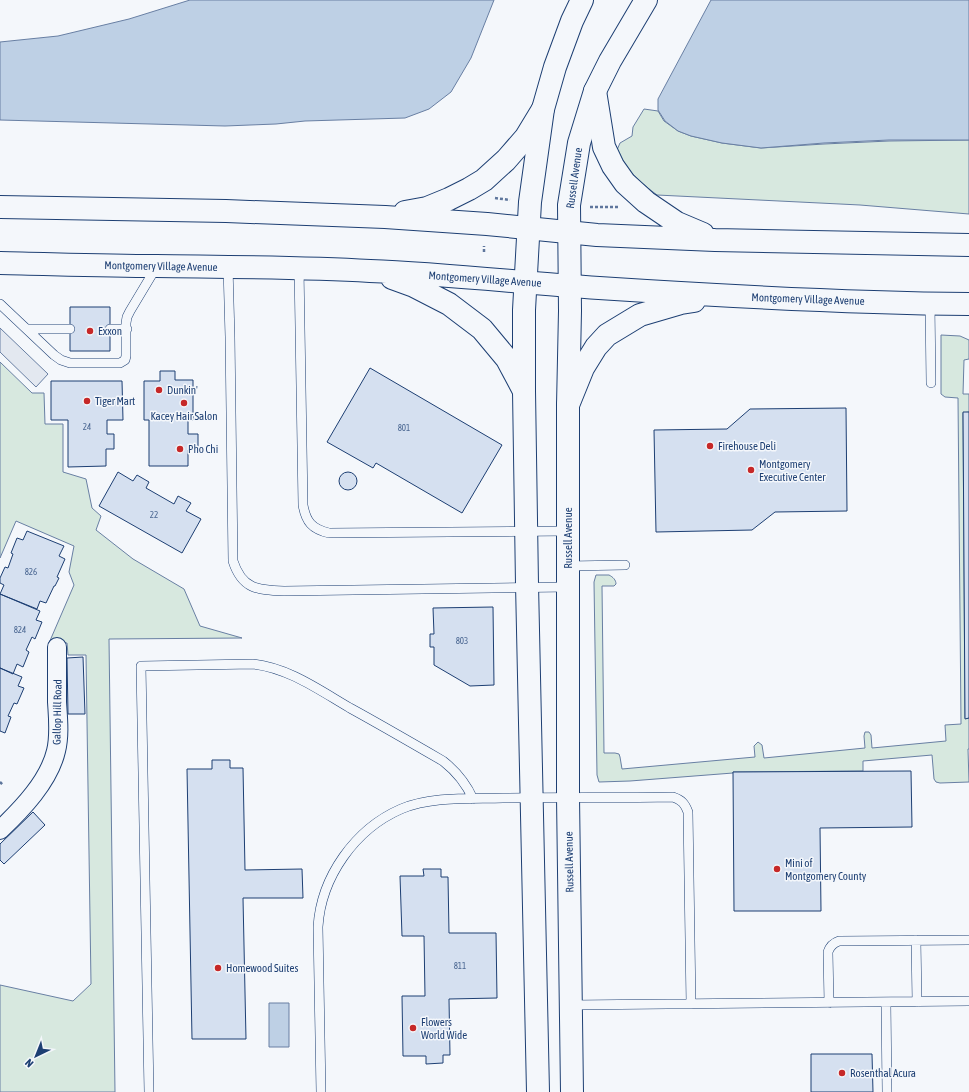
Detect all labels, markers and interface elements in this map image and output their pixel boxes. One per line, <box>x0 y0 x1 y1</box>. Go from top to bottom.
street label: Russell Avenue <box>564 147 584 209</box>
street label: Montgomery Village Avenue <box>104 259 218 273</box>
street label: Montgomery Village Avenue <box>428 269 542 289</box>
street label: Montgomery Village Avenue <box>751 291 865 307</box>
place label: Exxon <box>98 325 122 337</box>
marker: Exxon <box>85 326 95 336</box>
place label: Dunkin' <box>167 384 198 396</box>
marker: Dunkin' <box>154 385 164 395</box>
place label: Tiger Mart <box>95 395 135 407</box>
marker: Tiger Mart <box>82 396 92 406</box>
marker: Kacey Hair Salon <box>179 398 189 408</box>
place label: Kacey Hair Salon <box>150 410 218 422</box>
house number: 24 <box>83 422 91 432</box>
house number: 801 <box>398 423 410 433</box>
place label: Firehouse Deli <box>718 440 776 452</box>
marker: Firehouse Deli <box>705 441 715 451</box>
place label: Pho Chi <box>188 443 218 455</box>
marker: Pho Chi <box>175 444 185 454</box>
place label: Montgomery Executive Center <box>759 458 826 483</box>
marker: Montgomery Executive Center <box>746 465 756 475</box>
street label: Russell Avenue <box>562 507 574 569</box>
house number: 22 <box>150 510 158 520</box>
house number: 826 <box>25 567 37 577</box>
house number: 824 <box>14 625 26 635</box>
house number: 803 <box>456 636 468 646</box>
street label: Gallop Hill Road <box>50 679 64 745</box>
street label: Russell Avenue <box>562 831 576 893</box>
place label: Mini of Montgomery County <box>785 857 867 882</box>
marker: Mini of Montgomery County <box>772 864 782 874</box>
house number: 811 <box>454 961 466 971</box>
place label: Homewood Suites <box>226 962 298 974</box>
marker: Homewood Suites <box>213 963 223 973</box>
place label: Flowers World Wide <box>421 1016 467 1041</box>
marker: Flowers World Wide <box>408 1023 418 1033</box>
north arrow <box>16 1036 56 1076</box>
text: N <box>23 1057 36 1070</box>
place label: Rosenthal Acura <box>850 1067 916 1079</box>
marker: Rosenthal Acura <box>837 1068 847 1078</box>

